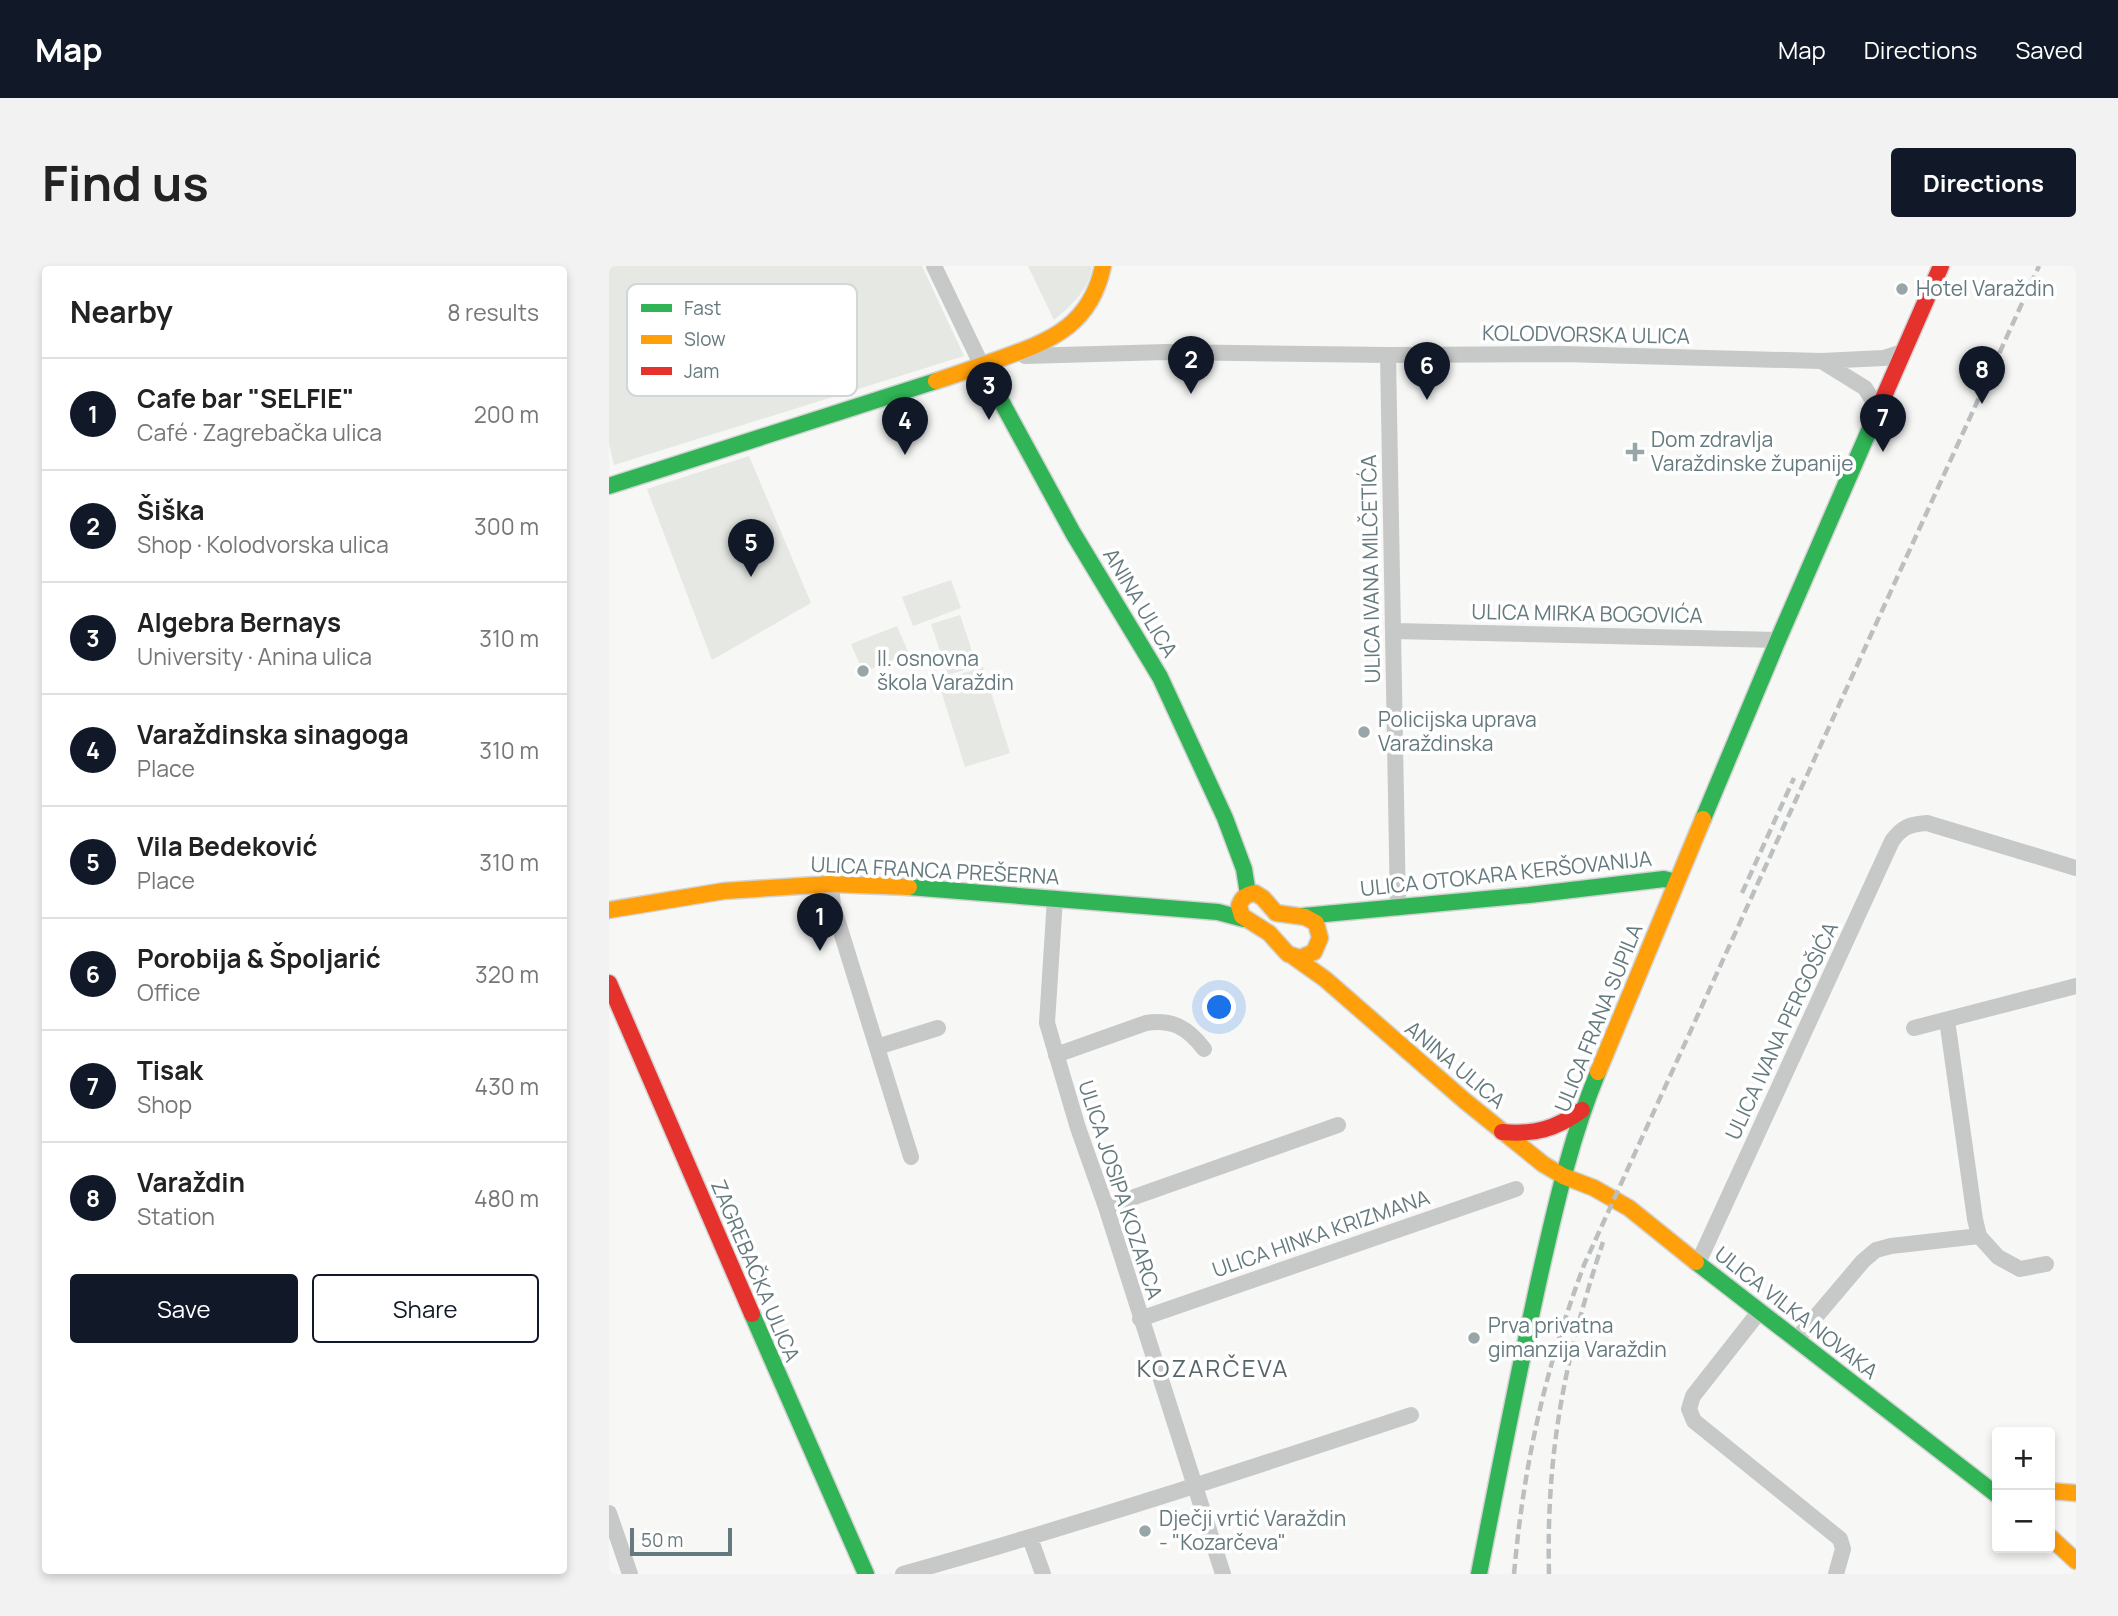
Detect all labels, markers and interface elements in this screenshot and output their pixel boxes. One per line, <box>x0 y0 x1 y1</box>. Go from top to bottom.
text: Map <box>35 27 103 72</box>
text: Map <box>1778 33 1826 66</box>
text: Directions <box>1864 33 1977 66</box>
text: Saved <box>2015 33 2083 66</box>
button: Directions <box>1891 148 2076 217</box>
text: Find us <box>42 149 209 216</box>
place label: Hotel Varaždin <box>1916 274 2054 302</box>
marker: Hotel Varaždin <box>1894 281 1910 297</box>
legend <box>627 284 857 396</box>
text: Nearby <box>70 291 173 332</box>
text: Fast <box>684 295 721 321</box>
text: 8 results <box>447 296 539 328</box>
street label: KOLODVORSKA ULICA <box>1482 318 1690 350</box>
text: Slow <box>684 326 726 352</box>
pin: 2 <box>1168 336 1214 394</box>
pin: 6 <box>1404 342 1450 400</box>
pin: 8 <box>1959 346 2005 404</box>
text: Jam <box>684 358 719 384</box>
pin: 3 <box>966 362 1012 420</box>
text: Cafe bar "SELFIE" <box>137 380 354 416</box>
pin: 7 <box>1860 394 1906 452</box>
pin: 4 <box>882 397 928 455</box>
text: 1 <box>88 398 98 430</box>
text: 200 m <box>474 398 539 430</box>
text: Café · Zagrebačka ulica <box>137 416 382 448</box>
place label: Dom zdravlja Varaždinske županije <box>1651 425 1854 477</box>
marker: Dom zdravlja Varaždinske županije <box>1625 442 1645 462</box>
street label: ULICA IVANA MILČETIĆA <box>1354 454 1386 684</box>
text: Šiška <box>137 492 204 528</box>
text: 2 <box>86 510 100 542</box>
text: 300 m <box>474 510 539 542</box>
pin: 5 <box>728 519 774 577</box>
text: Shop · Kolodvorska ulica <box>137 528 389 560</box>
street label: ANINA ULICA <box>1097 543 1184 662</box>
street label: ULICA MIRKA BOGOVIĆA <box>1471 597 1703 629</box>
text: Algebra Bernays <box>137 604 341 640</box>
text: 3 <box>86 622 100 654</box>
text: 310 m <box>479 622 539 654</box>
text: University · Anina ulica <box>137 640 372 672</box>
place label: II. osnovna škola Varaždin <box>877 644 1014 696</box>
marker: II. osnovna škola Varaždin <box>855 663 871 679</box>
place label: Policijska uprava Varaždinska <box>1378 705 1537 757</box>
text: Varaždinska sinagoga <box>137 716 409 752</box>
marker: Policijska uprava Varaždinska <box>1356 724 1372 740</box>
text: 4 <box>86 734 100 766</box>
text: 310 m <box>479 734 539 766</box>
text: Place <box>137 752 195 784</box>
text: Vila Bedeković <box>137 828 318 864</box>
street label: ULICA OTOKARA KERŠOVANIJA <box>1359 844 1653 902</box>
text: 5 <box>86 846 100 878</box>
text: 310 m <box>479 846 539 878</box>
street label: ULICA FRANCA PREŠERNA <box>810 849 1060 891</box>
text: Place <box>137 864 195 896</box>
pin: 1 <box>797 893 843 951</box>
street label: ULICA IVANA PERGOŠIĆA <box>1718 917 1844 1144</box>
street label: ULICA FRANA SUPILA <box>1547 919 1649 1116</box>
text: Porobija & Špoljarić <box>137 940 381 976</box>
text: 6 <box>86 958 100 990</box>
text: 320 m <box>475 958 539 990</box>
text: Office <box>137 976 200 1008</box>
your location <box>1202 990 1236 1024</box>
street label: ANINA ULICA <box>1400 1014 1512 1114</box>
text: Tisak <box>137 1052 203 1088</box>
text: 7 <box>87 1070 99 1102</box>
text: 430 m <box>475 1070 539 1102</box>
street label: ULICA JOSIPA KOZARCA <box>1072 1077 1170 1303</box>
text: Shop <box>137 1088 192 1120</box>
text: Varaždin <box>137 1164 245 1200</box>
street label: ZAGREBAČKA ULICA <box>705 1175 807 1366</box>
text: 8 <box>86 1182 100 1214</box>
text: 480 m <box>474 1182 539 1214</box>
street label: ULICA HINKA KRIZMANA <box>1208 1183 1433 1283</box>
text: Station <box>137 1200 215 1232</box>
street label: ULICA VILKA NOVAKA <box>1709 1240 1884 1385</box>
button: Save <box>70 1274 298 1343</box>
button: Share <box>312 1274 539 1343</box>
place label: Prva privatna gimanzija Varaždin <box>1488 1311 1667 1363</box>
marker: Prva privatna gimanzija Varaždin <box>1466 1330 1482 1346</box>
district label: KOZARČEVA <box>1137 1351 1289 1384</box>
map controls <box>1992 1427 2055 1553</box>
button: + <box>1992 1427 2055 1490</box>
button: − <box>1992 1490 2055 1553</box>
place label: Dječji vrtić Varaždin - "Kozarčeva" <box>1159 1504 1346 1556</box>
marker: Dječji vrtić Varaždin - "Kozarčeva" <box>1137 1523 1153 1539</box>
scale bar <box>630 1525 731 1557</box>
text: 50 m <box>641 1527 683 1553</box>

